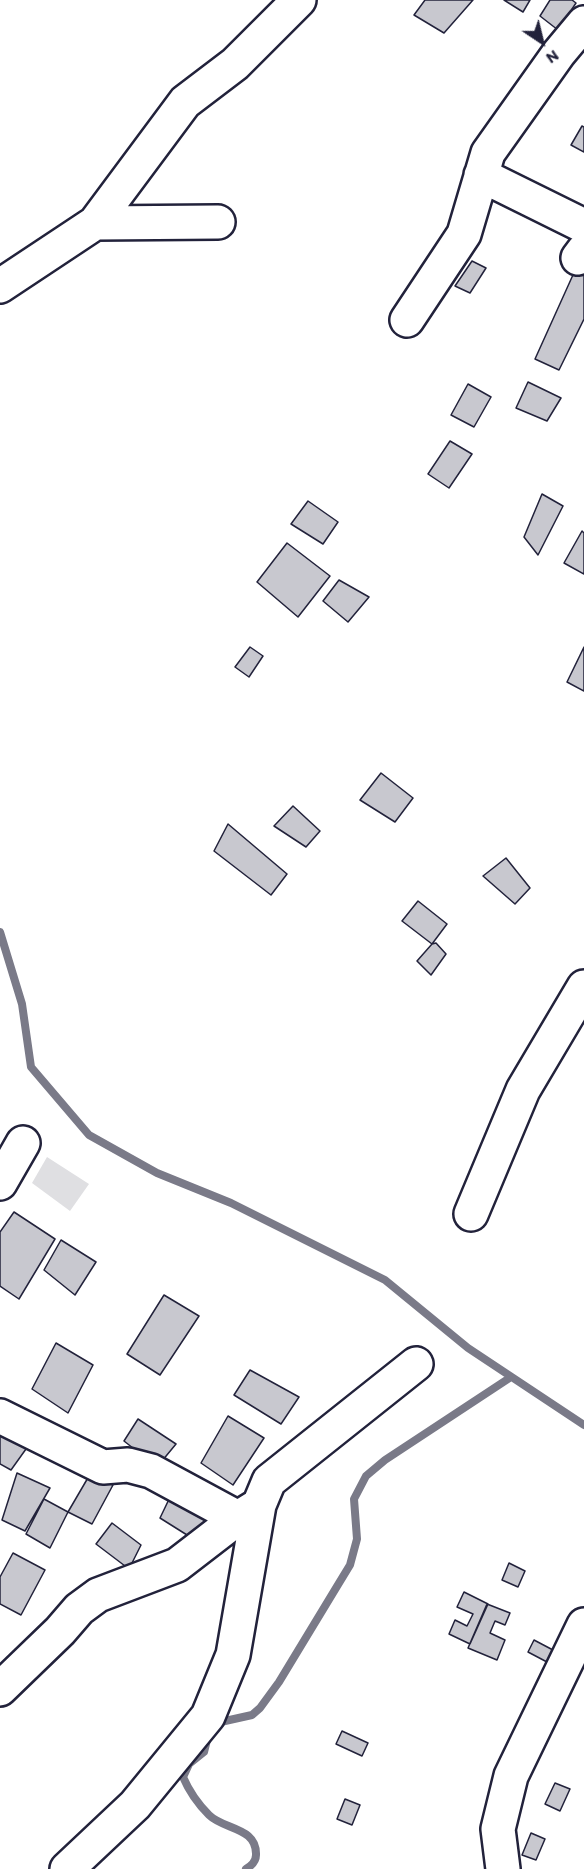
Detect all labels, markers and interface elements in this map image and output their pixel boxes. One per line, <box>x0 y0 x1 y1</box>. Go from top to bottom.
north arrow <box>512 12 572 72</box>
text: N <box>543 46 562 68</box>

